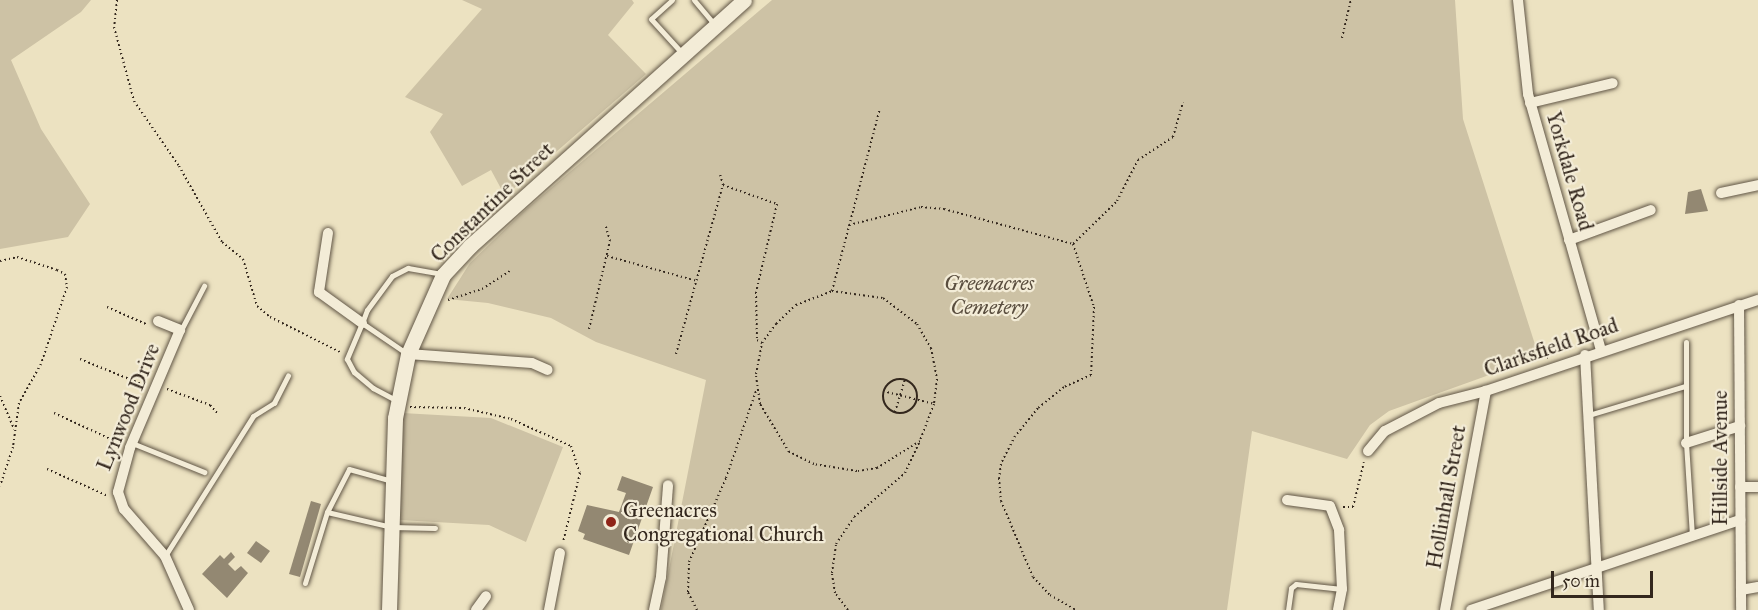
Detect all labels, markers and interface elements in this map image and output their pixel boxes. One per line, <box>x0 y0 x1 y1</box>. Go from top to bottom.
street label: Yorkdale Road <box>1541 108 1599 234</box>
street label: Constantine Street <box>425 137 559 267</box>
park label: Greenacres Cemetery <box>944 270 1034 320</box>
street label: Clarksfield Road <box>1481 312 1621 382</box>
street label: Lynwood Drive <box>91 340 165 474</box>
street label: Hillside Avenue <box>1707 390 1733 526</box>
street label: Hollinhall Street <box>1421 423 1471 571</box>
place label: Greenacres Congregational Church <box>623 497 824 547</box>
marker: Greenacres Congregational Church <box>604 515 618 529</box>
scale bar <box>1554 559 1656 597</box>
text: 50 m <box>1562 570 1600 592</box>

